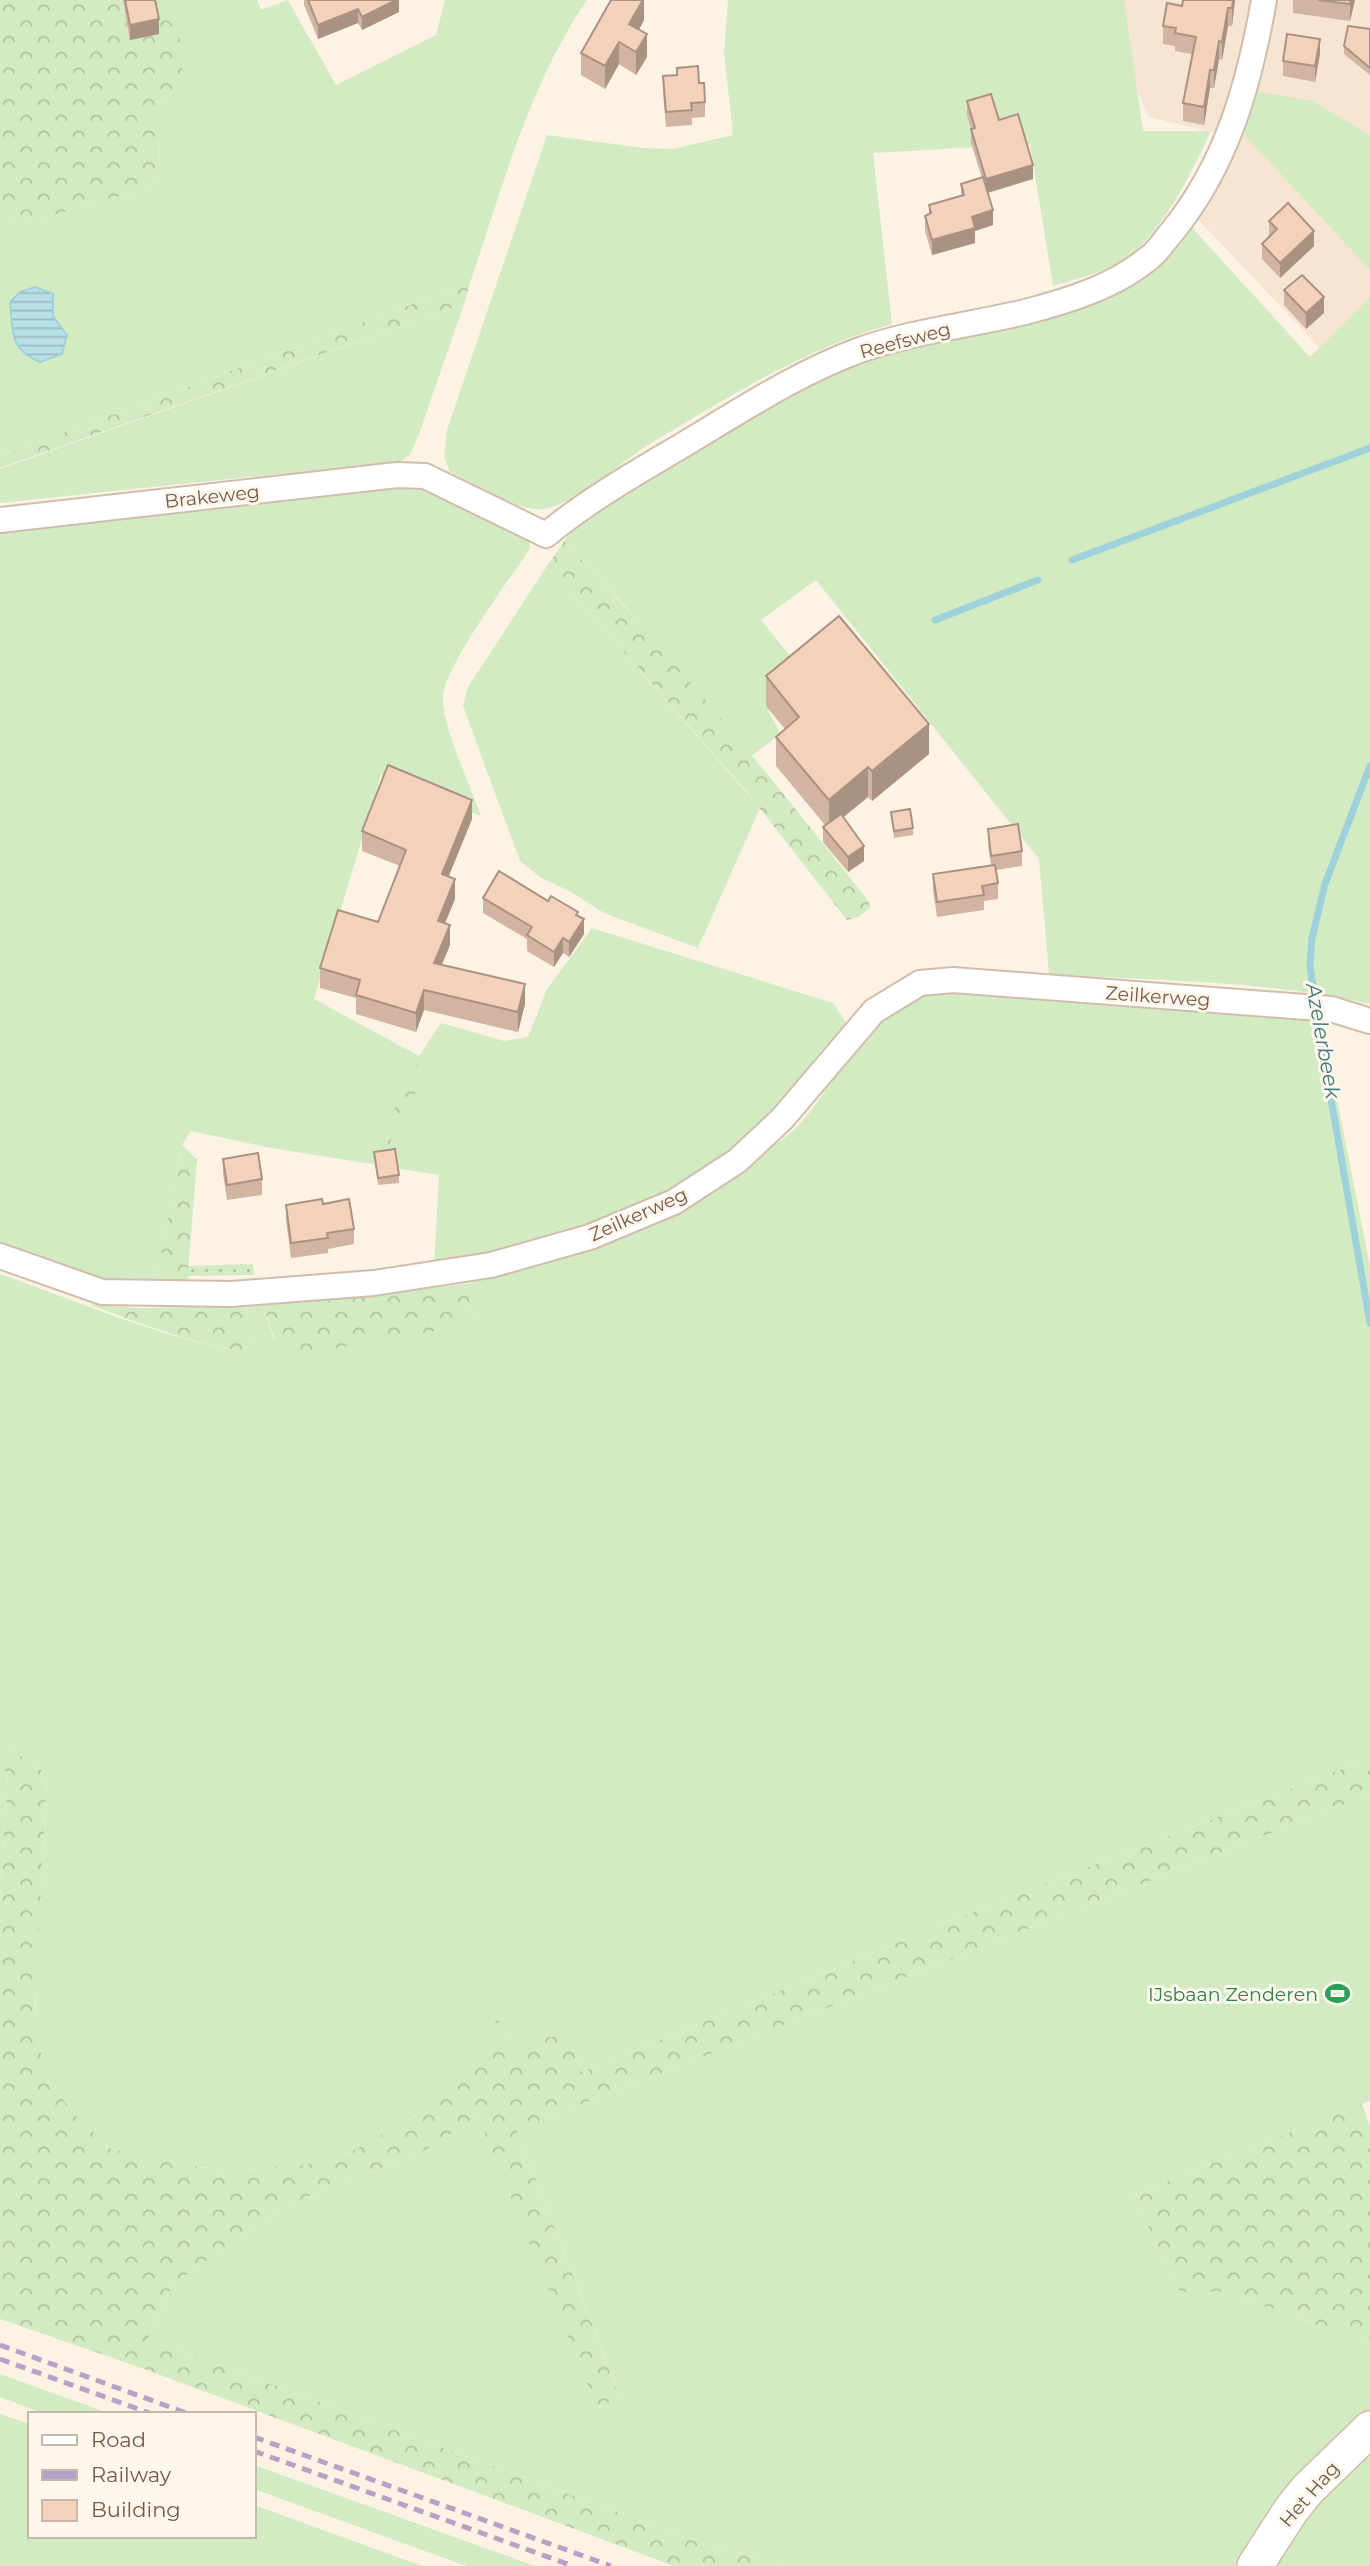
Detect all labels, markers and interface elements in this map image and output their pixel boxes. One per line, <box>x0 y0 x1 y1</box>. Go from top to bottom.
street label: Reefsweg <box>857 317 953 364</box>
street label: Brakeweg <box>163 480 261 513</box>
water label: Azelerbeek <box>1301 979 1346 1102</box>
street label: Zeilkerweg <box>1105 981 1211 1012</box>
street label: Zeilkerweg <box>586 1183 691 1246</box>
sports icon: IJsbaan Zenderen <box>1324 1980 1352 2008</box>
place label: IJsbaan Zenderen <box>1148 1983 1318 2006</box>
legend <box>28 2412 256 2538</box>
text: Road <box>91 2427 146 2452</box>
street label: Het Hag <box>1275 2457 1344 2532</box>
text: Railway <box>91 2462 172 2487</box>
text: Building <box>91 2497 181 2522</box>

